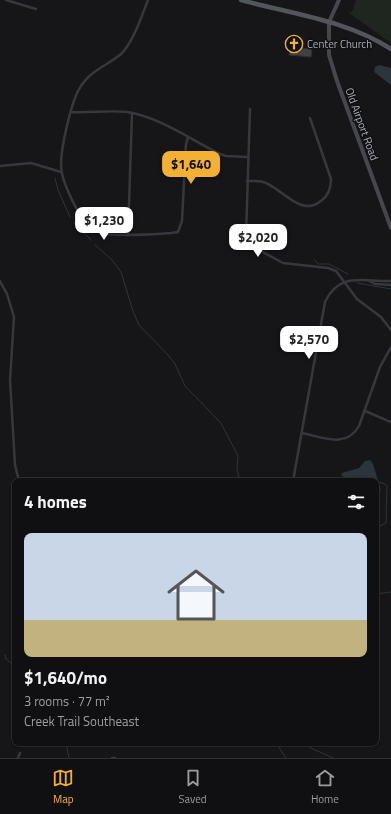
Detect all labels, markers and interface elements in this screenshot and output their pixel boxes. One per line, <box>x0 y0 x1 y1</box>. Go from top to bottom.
church icon: Center Church <box>284 34 304 54</box>
place label: Center Church <box>307 36 372 52</box>
street label: Old Airport Road <box>341 85 383 163</box>
pin: $1,640 <box>158 151 224 185</box>
text: $1,640 <box>171 154 211 174</box>
pin: $1,230 <box>71 207 137 241</box>
text: $1,230 <box>84 210 124 230</box>
pin: $2,020 <box>225 224 291 258</box>
text: $2,020 <box>238 227 278 247</box>
pin: $2,570 <box>276 326 342 360</box>
text: $2,570 <box>289 329 329 349</box>
text: 4 homes <box>24 489 87 515</box>
icon: filters <box>345 491 367 513</box>
icon: home <box>160 559 232 631</box>
text: $1,640/mo <box>24 665 107 691</box>
text: 3 rooms · 77 m² <box>24 691 110 711</box>
text: Creek Trail Southeast <box>24 711 139 731</box>
tab: Map <box>52 767 74 807</box>
tab: Saved <box>179 767 207 807</box>
tab: Home <box>311 767 339 807</box>

